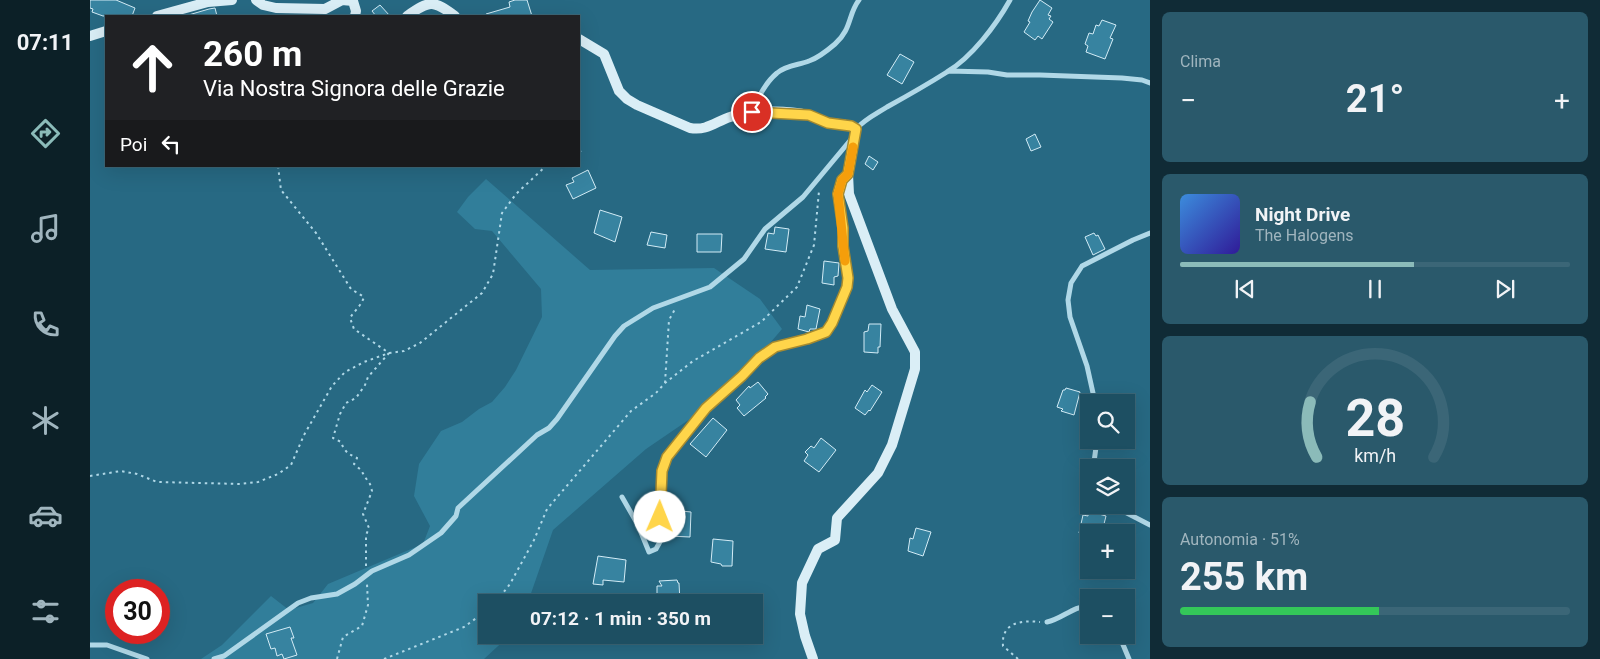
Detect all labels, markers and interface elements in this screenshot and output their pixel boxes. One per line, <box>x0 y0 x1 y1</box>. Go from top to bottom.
text: 07:11 <box>17 30 73 55</box>
text: 260 m <box>203 34 302 75</box>
icon: ahead <box>120 35 185 100</box>
text: Clima <box>1180 52 1221 71</box>
text: Via Nostra Signora delle Grazie <box>203 76 505 101</box>
text: 21° <box>1346 77 1404 121</box>
text: − <box>1180 84 1196 117</box>
text: + <box>1554 84 1570 117</box>
pin <box>731 91 773 133</box>
icon: arrive <box>738 98 766 126</box>
icon: directions <box>28 116 63 151</box>
icon: left <box>157 130 185 158</box>
text: Poi <box>120 133 147 156</box>
text: Night Drive <box>1255 203 1350 226</box>
icon: music <box>28 211 63 246</box>
text: The Halogens <box>1255 226 1354 245</box>
icon: previous <box>1231 275 1259 303</box>
icon: pause <box>1361 275 1389 303</box>
icon: next <box>1491 275 1519 303</box>
icon: phone <box>28 307 63 342</box>
text: 28 <box>1345 388 1405 449</box>
map controls <box>1080 394 1135 644</box>
button: search <box>1080 394 1135 449</box>
icon: climate <box>28 403 63 438</box>
text: km/h <box>1354 445 1396 466</box>
button: layers <box>1080 459 1135 514</box>
position arrow <box>633 490 685 542</box>
icon: car <box>28 498 63 533</box>
button: + <box>1080 524 1135 579</box>
text: Autonomia · 51% <box>1180 530 1300 549</box>
text: 255 km <box>1180 555 1308 599</box>
speed limit sign: 30 <box>105 579 170 644</box>
button: − <box>1080 589 1135 644</box>
icon: filters <box>28 594 63 629</box>
text: 07:12 · 1 min · 350 m <box>530 607 711 630</box>

